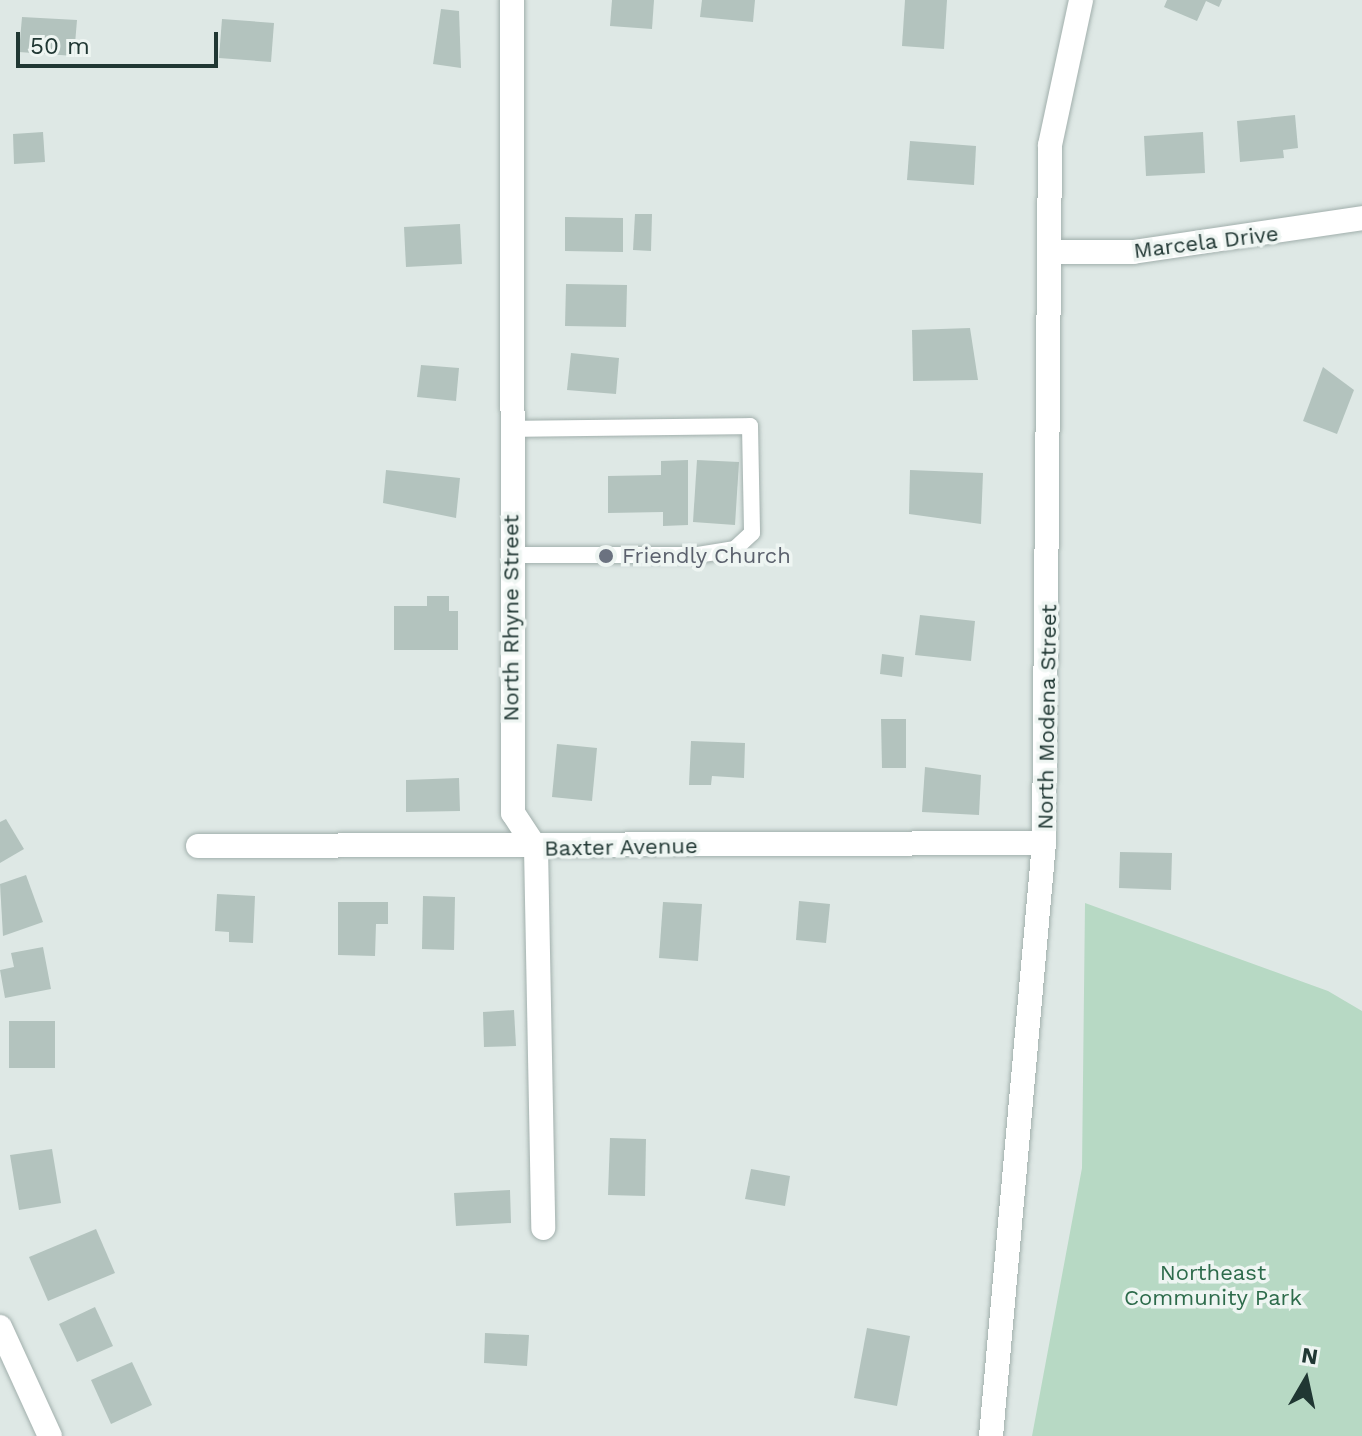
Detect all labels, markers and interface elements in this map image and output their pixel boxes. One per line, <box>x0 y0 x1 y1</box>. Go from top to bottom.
scale bar <box>20 16 222 66</box>
text: 50 m <box>30 32 90 60</box>
street label: Marcela Drive <box>1132 220 1280 264</box>
street label: North Rhyne Street <box>498 514 524 722</box>
place label: Friendly Church <box>622 543 791 569</box>
marker: Friendly Church <box>597 547 615 565</box>
street label: North Modena Street <box>1032 604 1062 830</box>
street label: Baxter Avenue <box>543 832 699 862</box>
park label: Northeast Community Park <box>1124 1259 1302 1310</box>
north arrow <box>1266 1340 1346 1420</box>
text: N <box>1300 1342 1320 1369</box>

